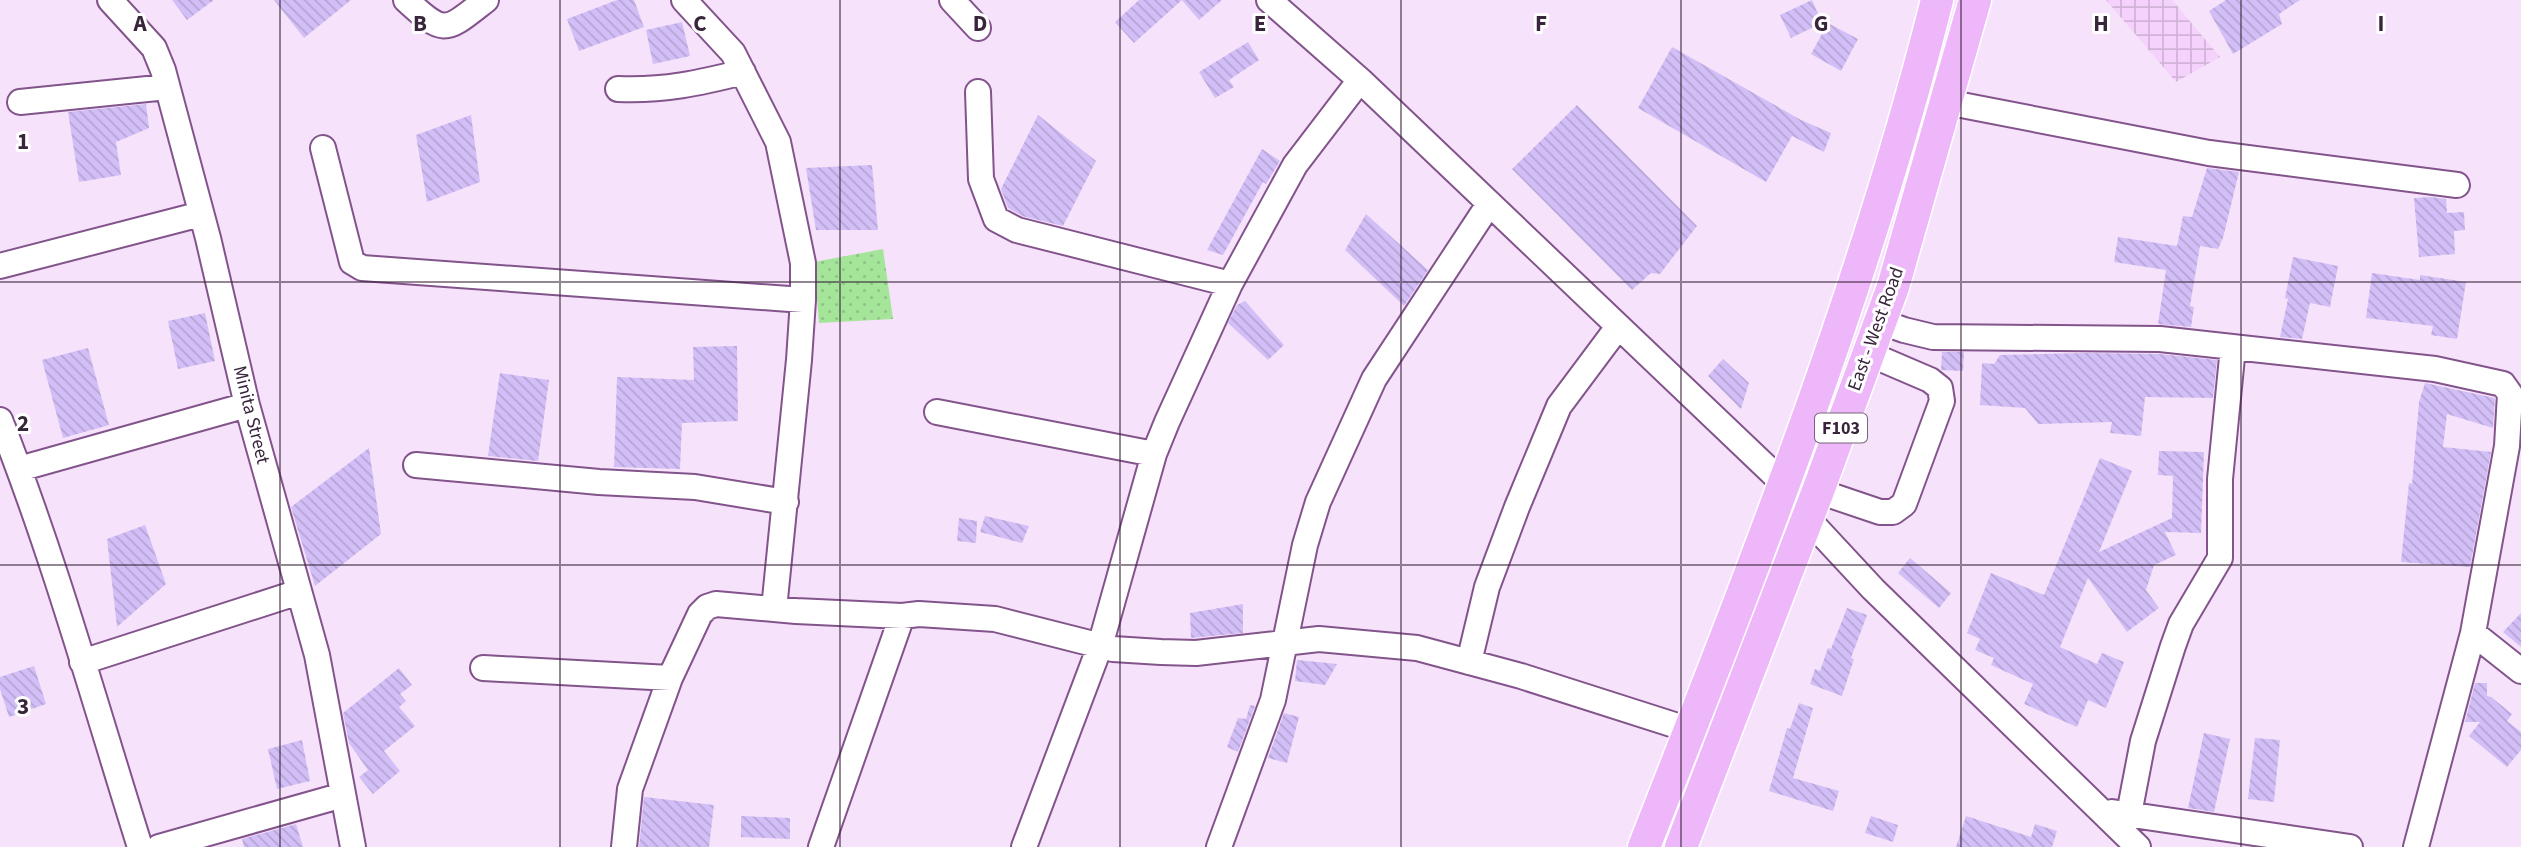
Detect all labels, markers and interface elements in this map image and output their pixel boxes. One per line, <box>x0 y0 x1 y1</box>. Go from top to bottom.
text: A <box>132 7 147 40</box>
text: B <box>413 7 427 40</box>
text: C <box>693 7 707 40</box>
text: D <box>973 7 987 40</box>
text: E <box>1254 7 1266 40</box>
text: F <box>1535 7 1547 40</box>
text: G <box>1814 7 1828 40</box>
text: H <box>2093 7 2109 40</box>
text: I <box>2378 7 2384 40</box>
text: 1 <box>17 125 29 158</box>
street label: East - West Road <box>1841 263 1911 395</box>
street label: Minita Street <box>226 363 276 468</box>
text: 2 <box>17 407 29 440</box>
road number: F103 <box>1815 414 1867 442</box>
text: 3 <box>17 690 29 723</box>

